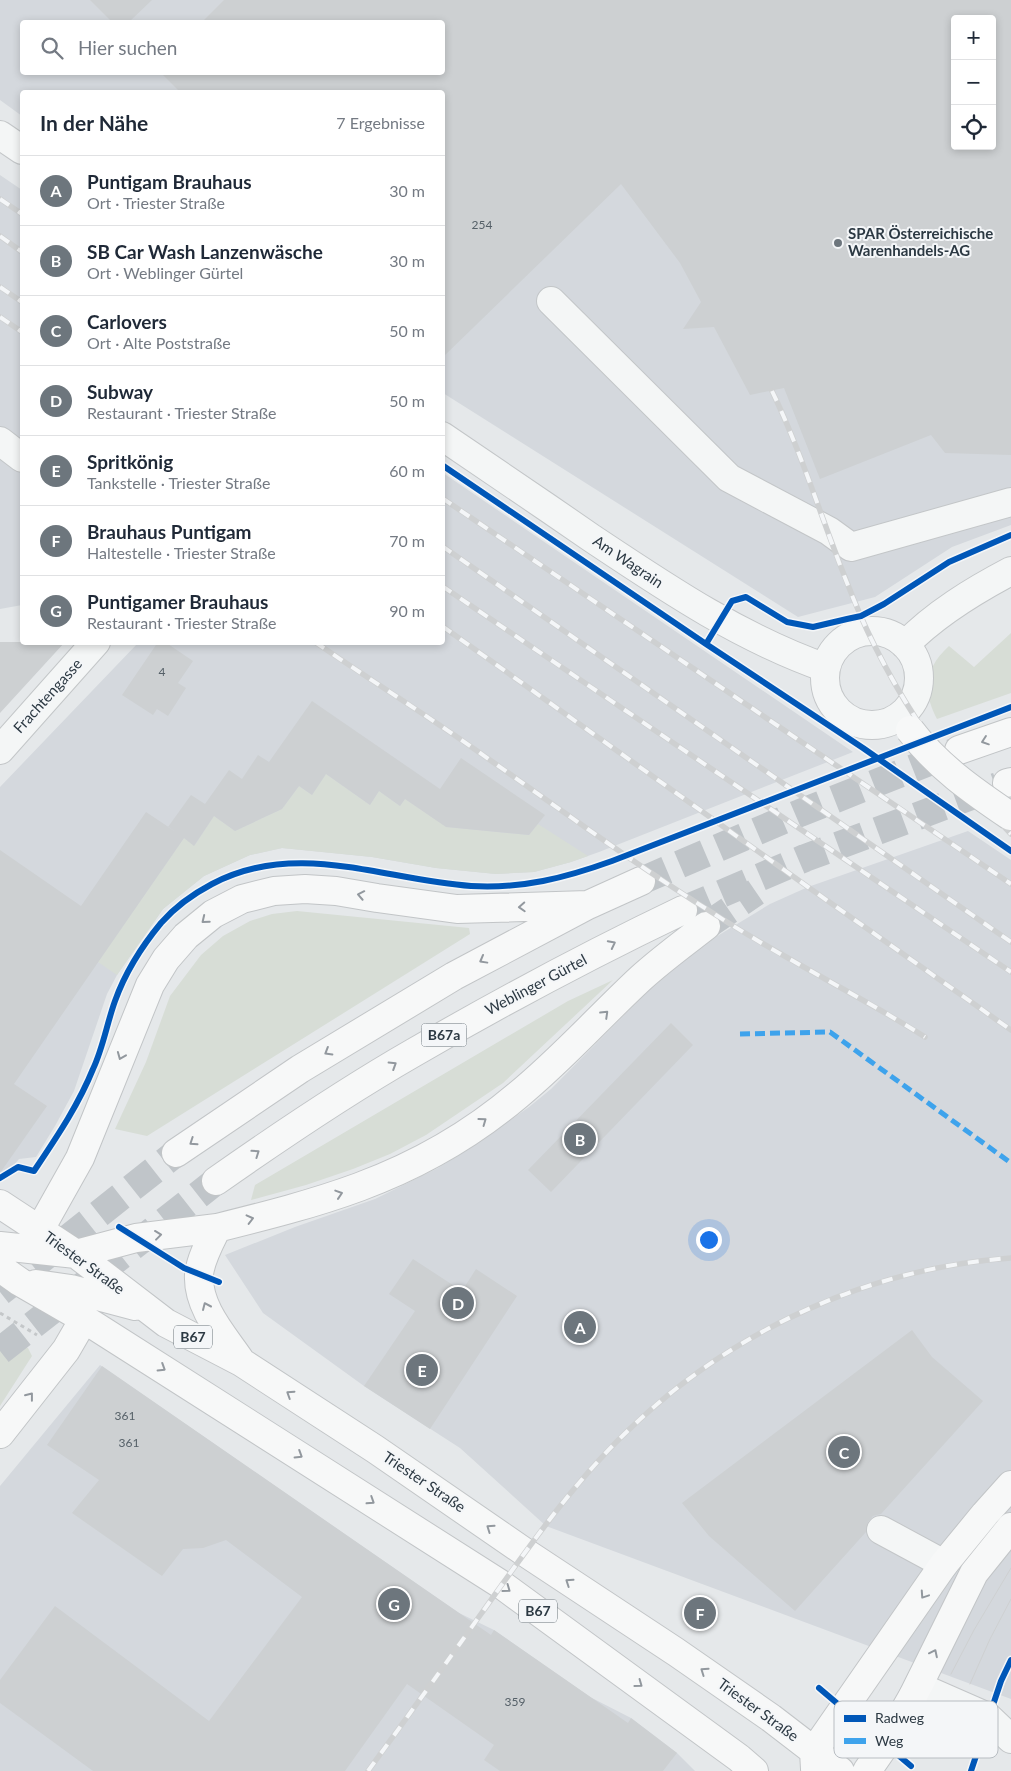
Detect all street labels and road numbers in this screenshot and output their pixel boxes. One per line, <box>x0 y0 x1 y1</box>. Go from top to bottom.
street label: Am Wagrain <box>590 531 667 591</box>
street label: Frachtengasse <box>9 654 85 736</box>
street label: Weblinger Gürtel <box>482 950 589 1018</box>
road number: B67a <box>422 1024 466 1046</box>
street label: Triester Straße <box>41 1227 129 1298</box>
road number: B67 <box>174 1325 212 1348</box>
street label: Triester Straße <box>380 1447 469 1515</box>
road number: B67 <box>519 1600 557 1622</box>
street label: Triester Straße <box>715 1674 803 1745</box>

